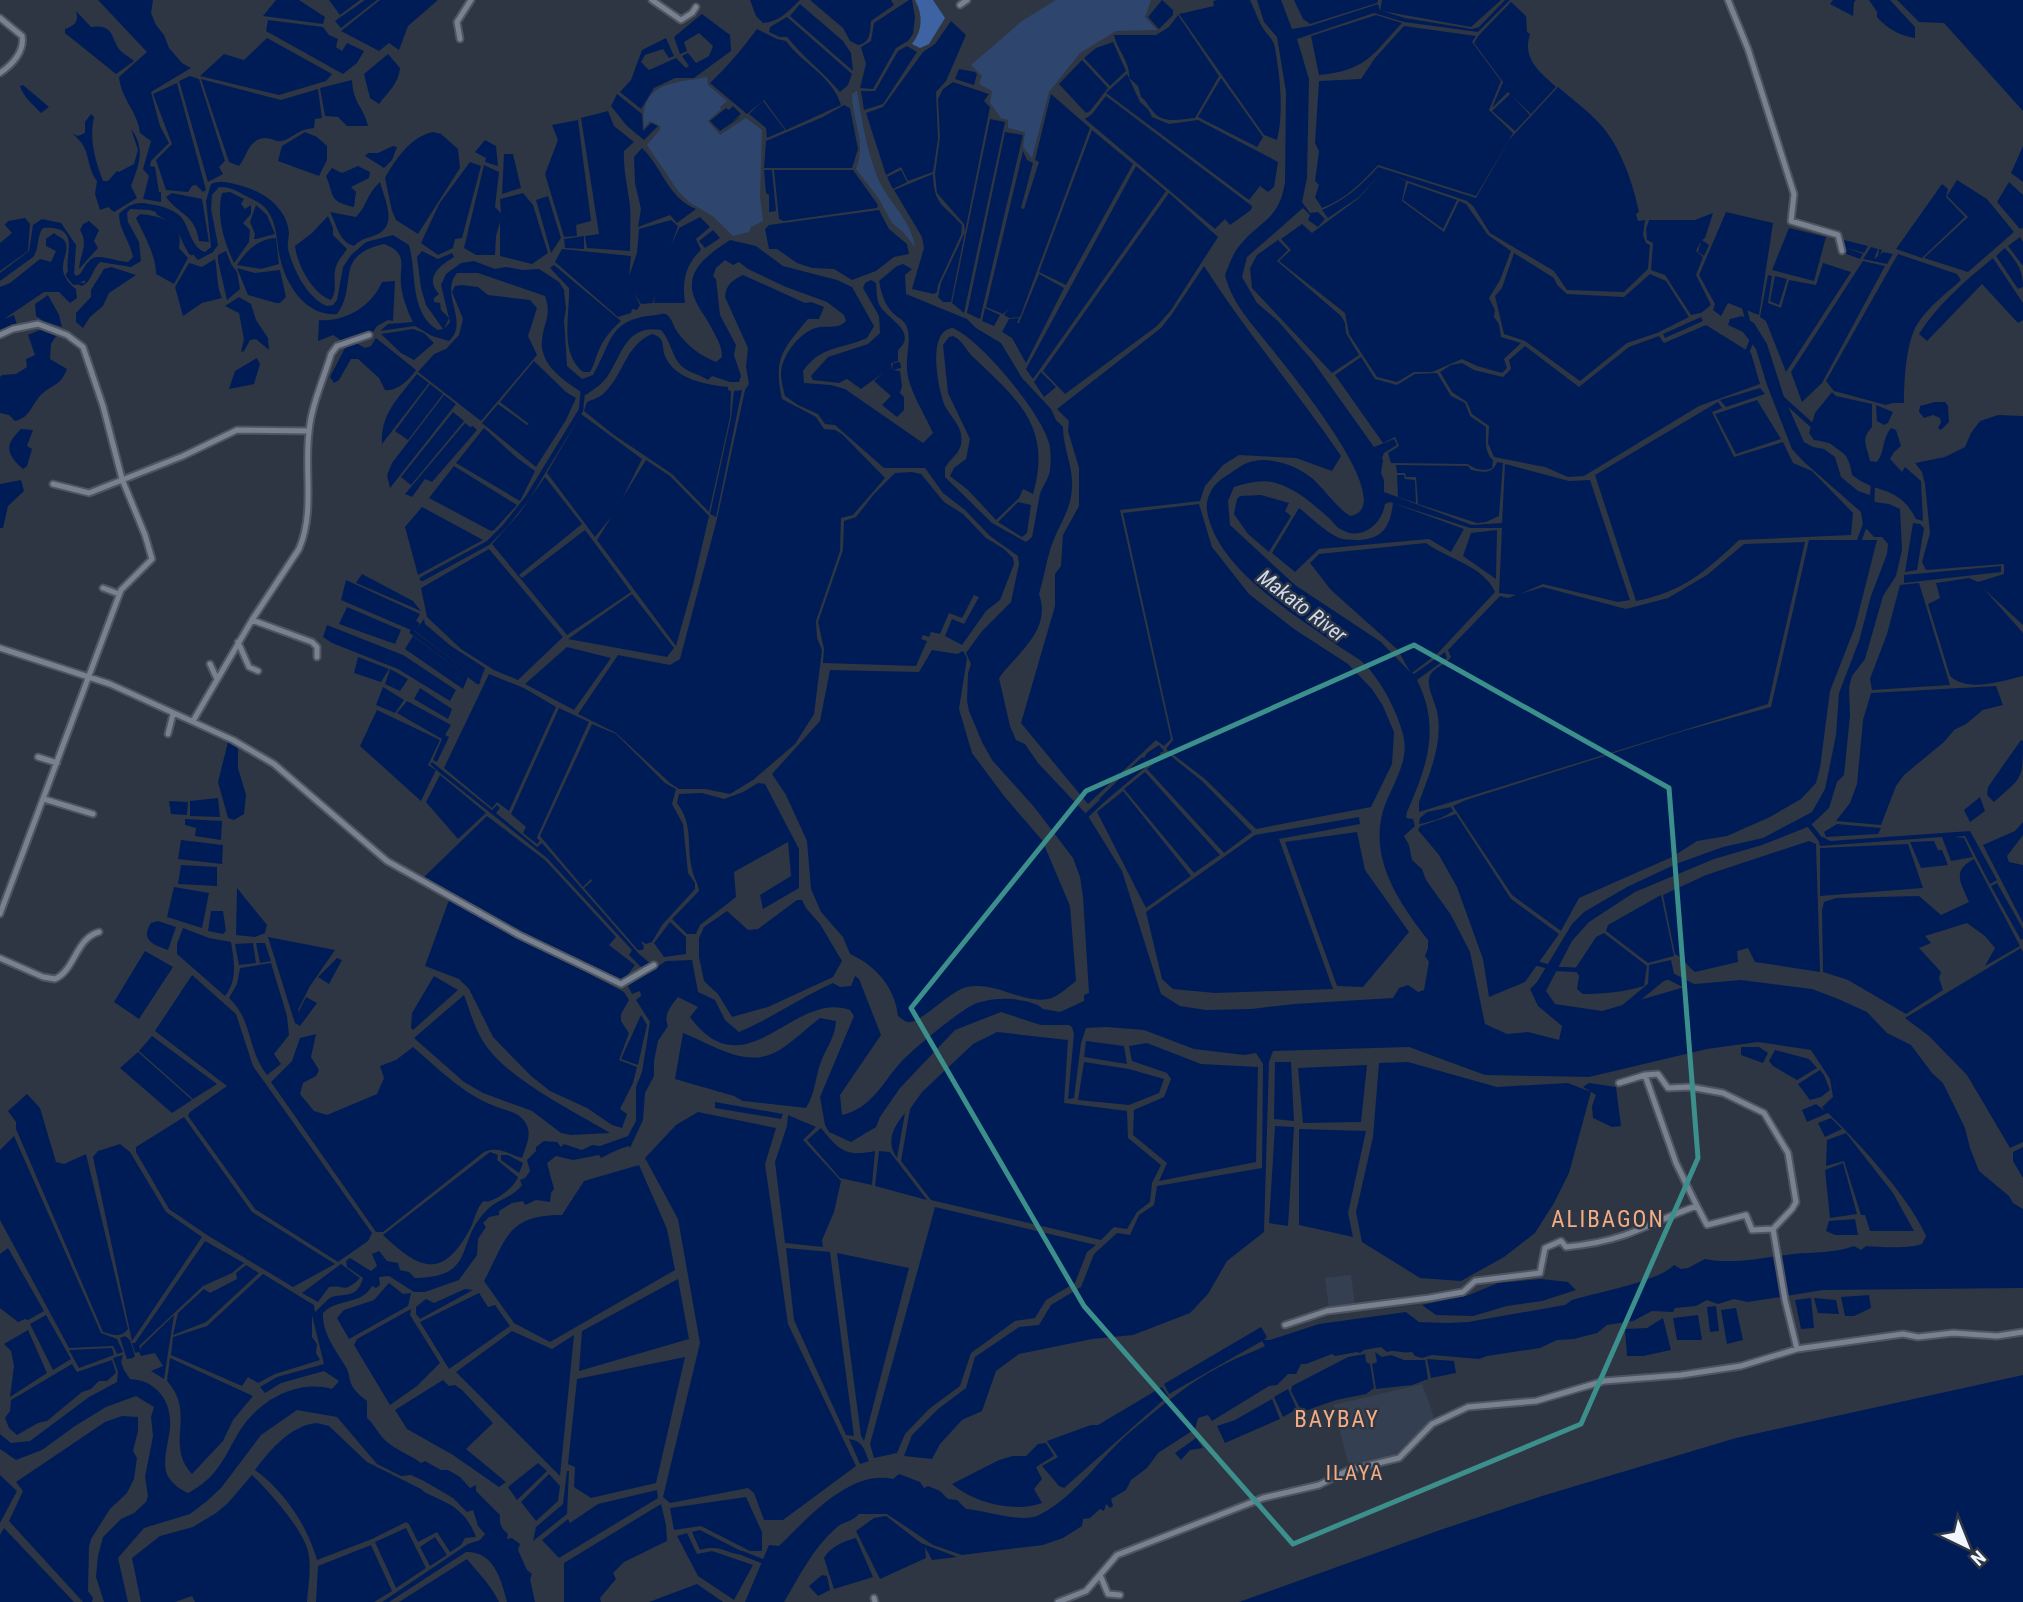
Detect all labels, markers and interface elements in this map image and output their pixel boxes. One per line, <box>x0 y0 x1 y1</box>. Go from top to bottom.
water label: Makato River <box>1253 565 1352 648</box>
district label: ALIBAGON <box>1551 1206 1665 1233</box>
district label: BAYBAY <box>1294 1406 1380 1433</box>
district label: ILAYA <box>1326 1461 1384 1485</box>
north arrow <box>1932 1511 2002 1581</box>
text: N <box>1966 1546 1990 1570</box>

